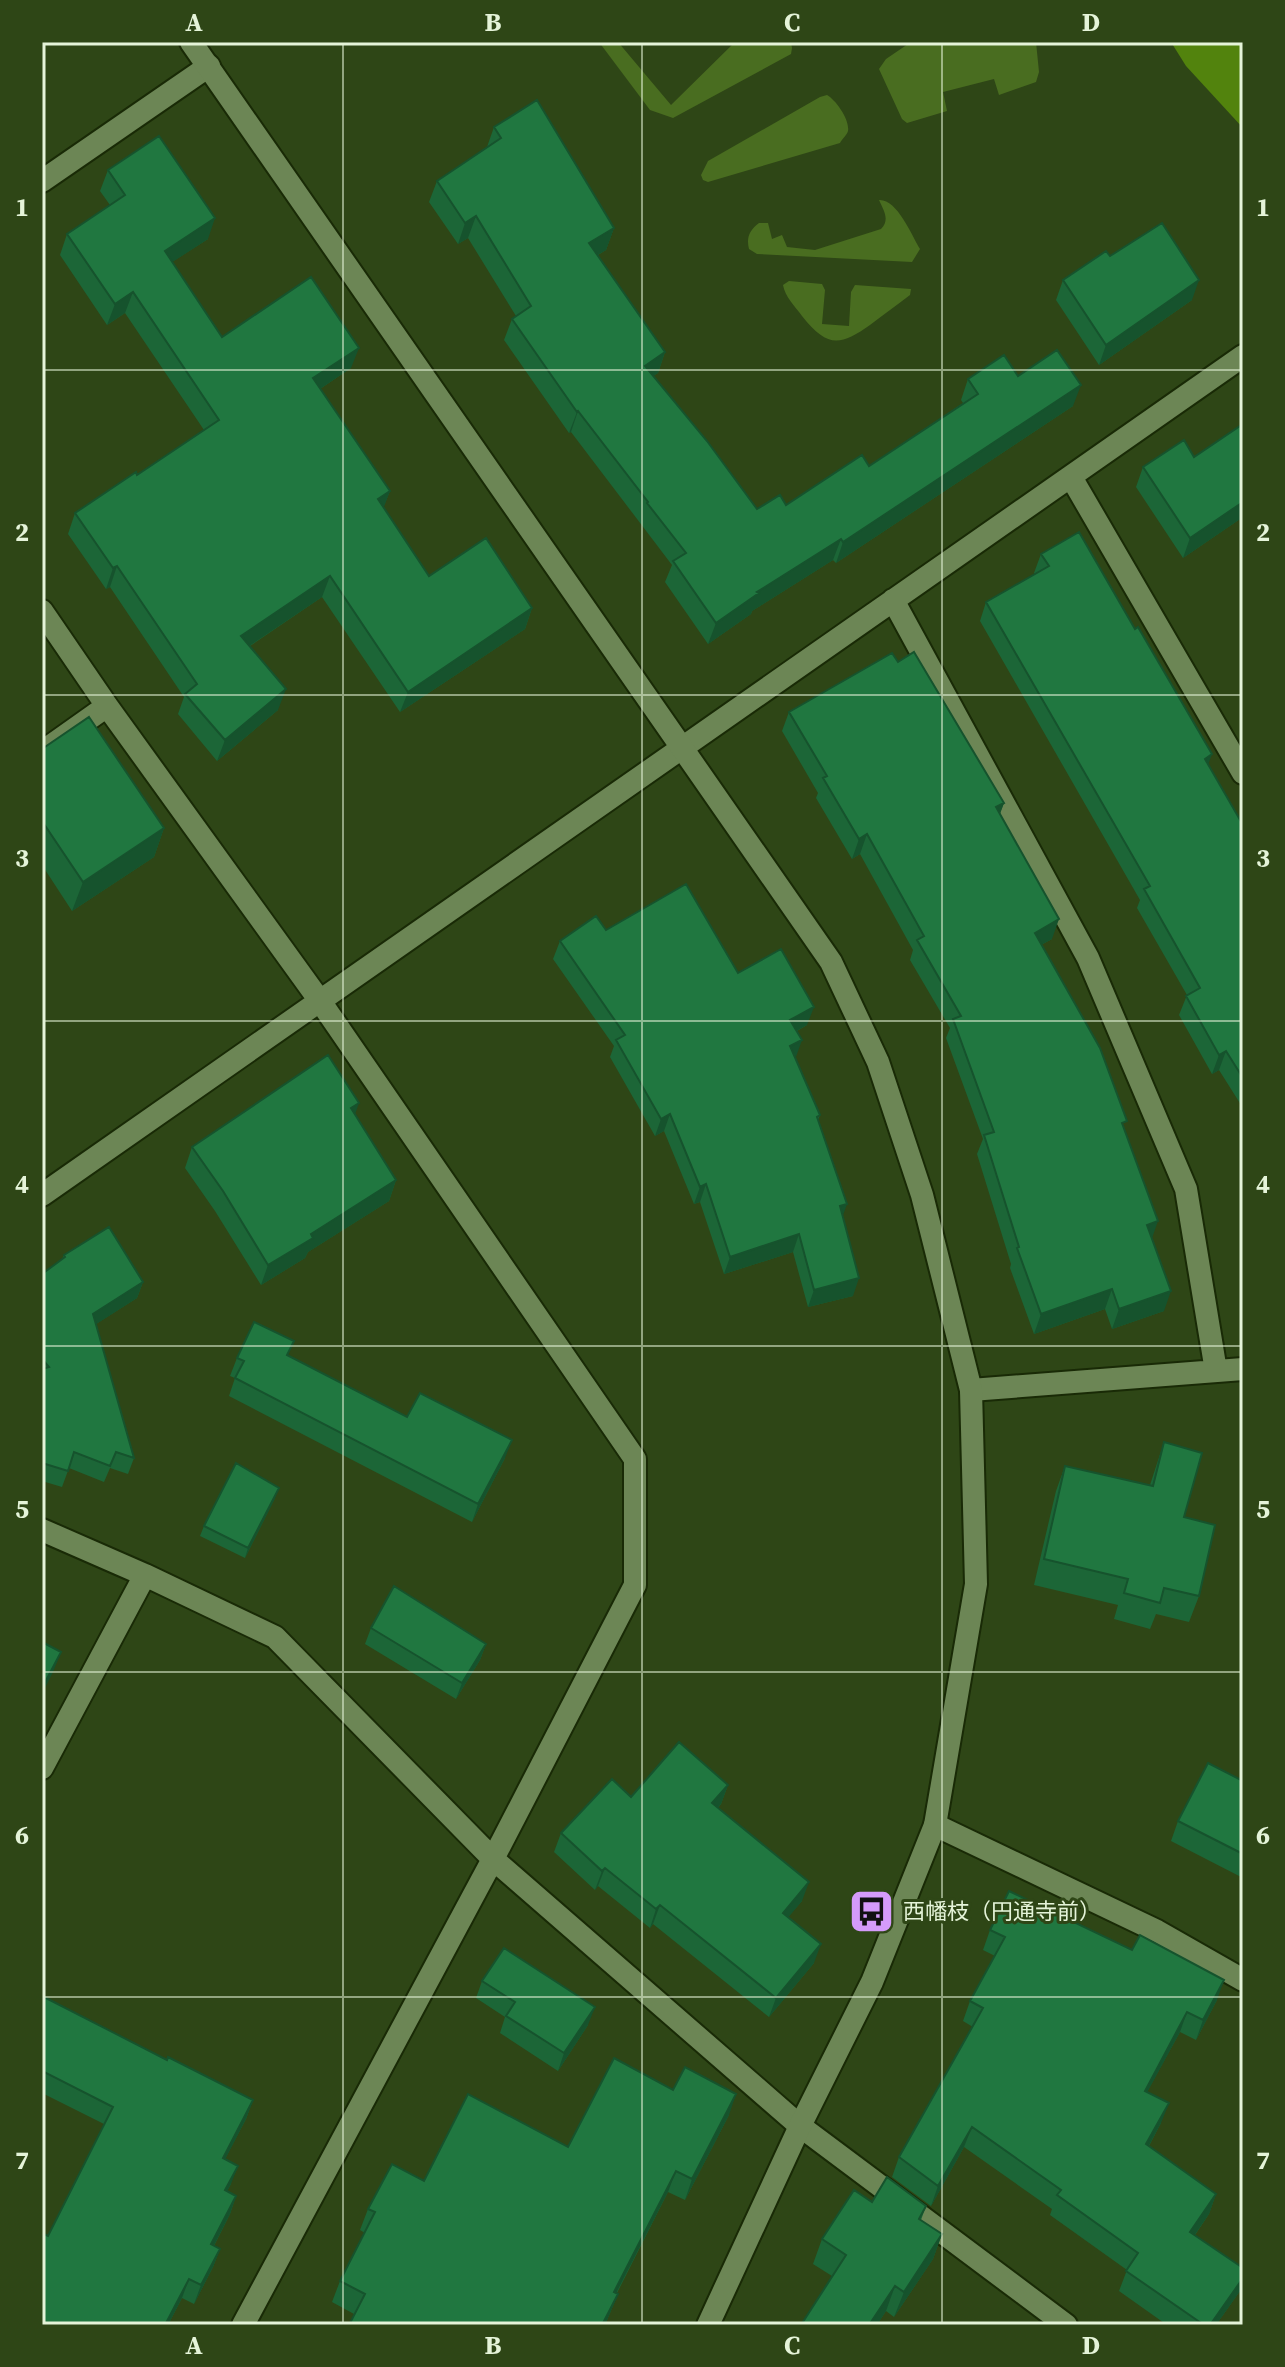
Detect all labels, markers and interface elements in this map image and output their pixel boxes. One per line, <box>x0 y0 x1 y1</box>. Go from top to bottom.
text: A <box>185 4 203 40</box>
text: B <box>485 4 502 40</box>
text: C <box>784 4 800 40</box>
text: D <box>1082 4 1100 40</box>
text: 1 <box>15 189 29 225</box>
text: 1 <box>1256 189 1270 225</box>
text: 2 <box>15 514 29 550</box>
text: 2 <box>1256 514 1270 550</box>
text: 3 <box>15 840 29 876</box>
text: 3 <box>1256 840 1270 876</box>
text: 4 <box>15 1166 29 1202</box>
text: 4 <box>1256 1166 1270 1202</box>
text: 5 <box>15 1491 29 1527</box>
text: 5 <box>1256 1491 1270 1527</box>
text: 6 <box>15 1817 29 1853</box>
text: 6 <box>1256 1817 1270 1853</box>
bus stop icon: 西幡枝（円通寺前） <box>848 1887 896 1935</box>
place label: 西幡枝（円通寺前） <box>903 1896 1101 1926</box>
text: 7 <box>15 2142 29 2178</box>
text: 7 <box>1256 2142 1270 2178</box>
text: A <box>185 2327 203 2363</box>
text: B <box>485 2327 502 2363</box>
text: C <box>784 2327 800 2363</box>
text: D <box>1082 2327 1100 2363</box>

